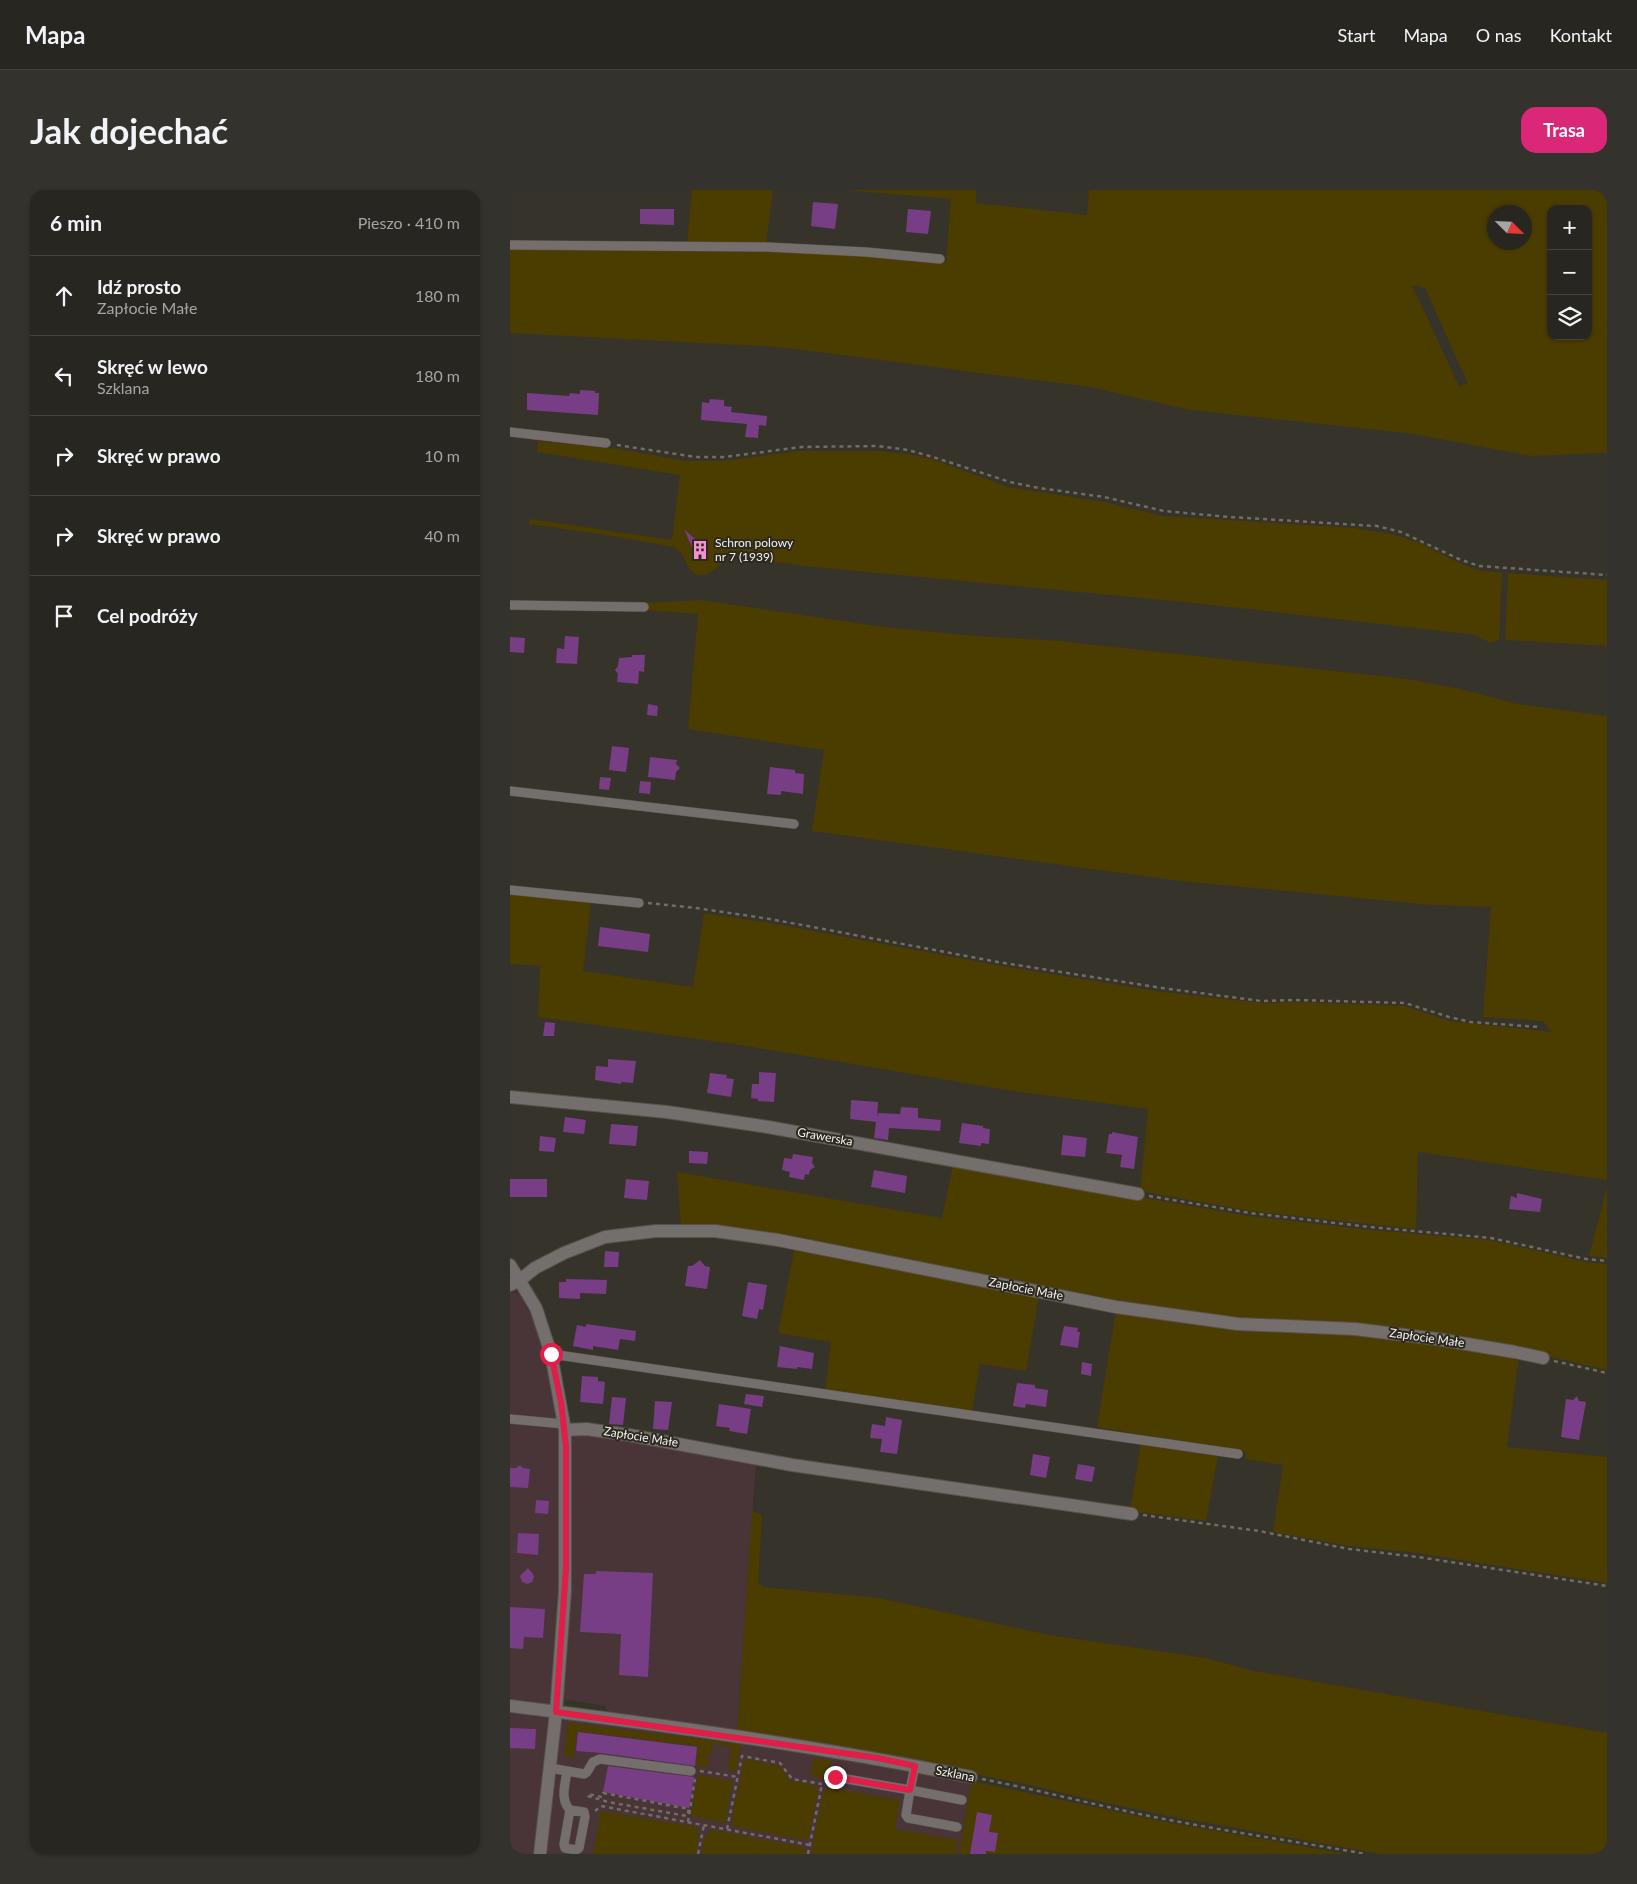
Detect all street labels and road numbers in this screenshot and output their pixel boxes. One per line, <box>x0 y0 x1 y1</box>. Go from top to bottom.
street label: Grawerska <box>796 1124 854 1149</box>
street label: Zapłocie Małe <box>988 1274 1065 1303</box>
street label: Zapłocie Małe <box>1389 1325 1465 1350</box>
street label: Zapłocie Małe <box>603 1423 679 1450</box>
street label: Szklana <box>934 1762 976 1785</box>

